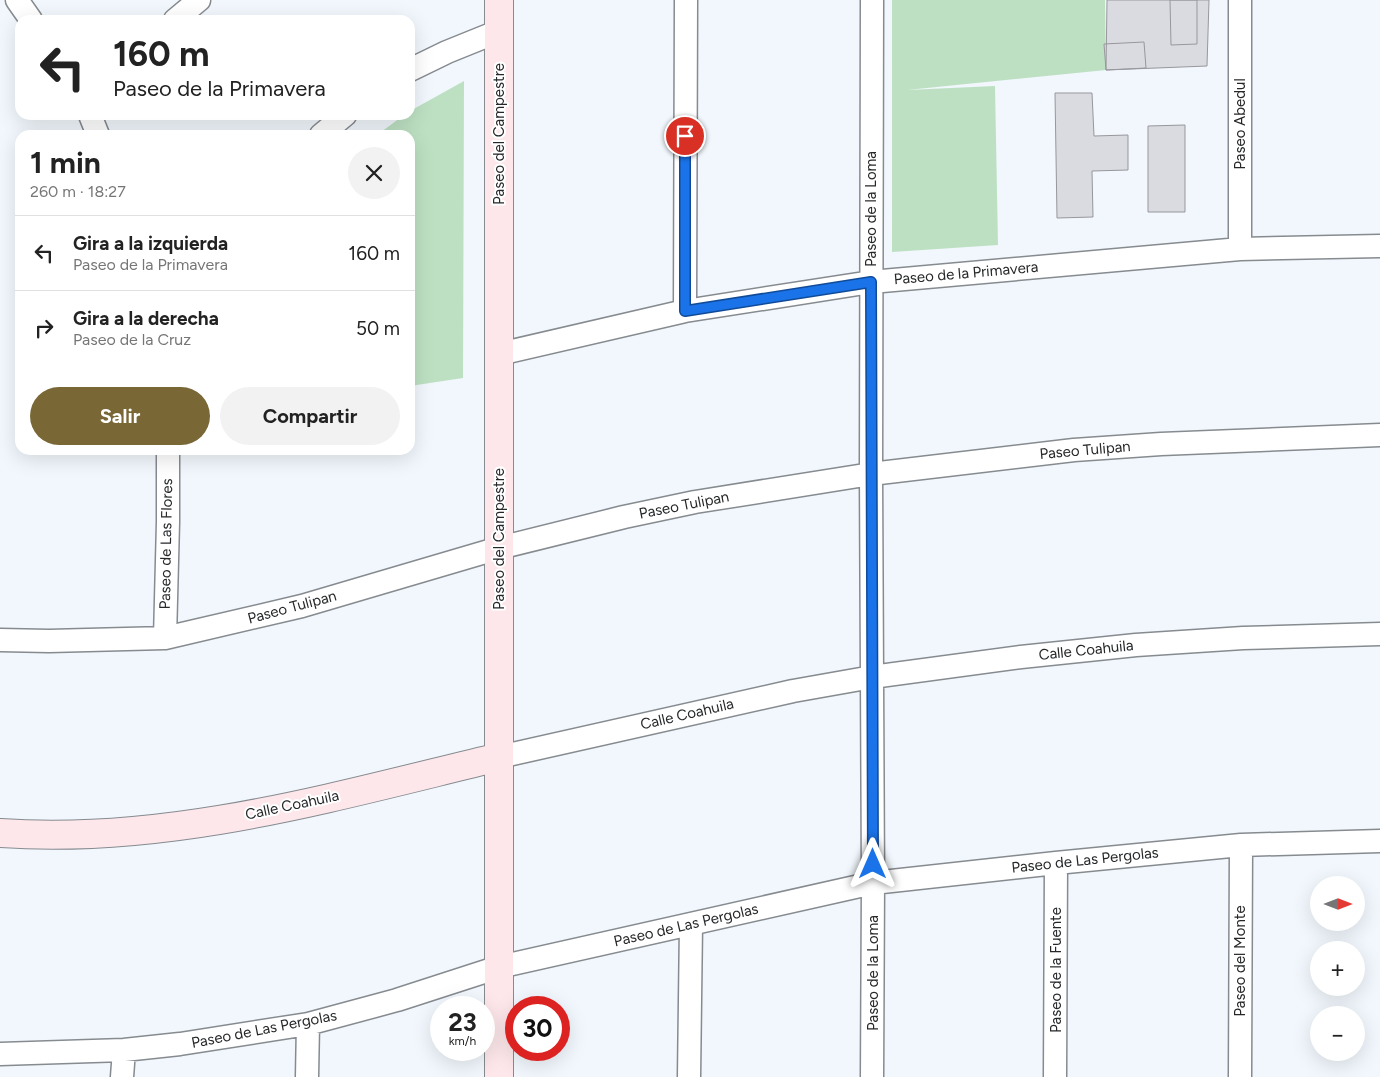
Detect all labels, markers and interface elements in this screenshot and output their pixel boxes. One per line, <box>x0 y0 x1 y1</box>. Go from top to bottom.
text: 160 m <box>113 33 210 75</box>
icon: left <box>30 35 95 100</box>
street label: Paseo del Campestre <box>490 63 508 205</box>
text: Paseo de la Primavera <box>113 75 326 102</box>
street label: Paseo Abedul <box>1231 78 1249 170</box>
pin <box>664 115 706 157</box>
icon: arrive <box>671 122 699 150</box>
text: 1 min <box>30 144 101 181</box>
button: close <box>348 147 400 199</box>
street label: Paseo de la Loma <box>862 151 880 267</box>
text: 260 m · 18:27 <box>30 182 126 201</box>
text: Gira a la izquierda <box>73 232 228 255</box>
icon: left <box>30 239 58 267</box>
text: 160 m <box>348 242 400 265</box>
text: Paseo de la Primavera <box>73 255 228 274</box>
street label: Paseo de la Primavera <box>893 258 1039 288</box>
text: Gira a la derecha <box>73 307 219 330</box>
icon: right <box>30 314 58 342</box>
text: 50 m <box>356 317 400 340</box>
text: Paseo de la Cruz <box>73 330 191 349</box>
button: Salir <box>30 387 210 445</box>
button: Compartir <box>220 387 400 445</box>
street label: Paseo Tulipan <box>1039 437 1131 463</box>
street label: Paseo del Campestre <box>490 468 508 610</box>
street label: Paseo de Las Flores <box>156 478 176 610</box>
street label: Paseo Tulipan <box>637 487 731 523</box>
street label: Paseo Tulipan <box>246 586 338 628</box>
street label: Calle Coahuila <box>1038 636 1134 664</box>
street label: Calle Coahuila <box>639 695 735 733</box>
street label: Calle Coahuila <box>244 786 340 824</box>
position arrow <box>846 837 898 889</box>
street label: Paseo de Las Pergolas <box>1011 843 1159 877</box>
north arrow <box>1310 876 1365 931</box>
map controls <box>1310 876 1365 1061</box>
street label: Paseo de Las Pergolas <box>612 900 760 950</box>
street label: Paseo del Monte <box>1231 905 1249 1017</box>
street label: Paseo de la Fuente <box>1047 907 1065 1033</box>
street label: Paseo de la Loma <box>864 915 882 1031</box>
button: + <box>1310 941 1365 996</box>
speed limit sign: 30 <box>505 996 570 1061</box>
street label: Paseo de Las Pergolas <box>190 1006 338 1052</box>
button: − <box>1310 1006 1365 1061</box>
text: 23 <box>448 1007 477 1037</box>
text: km/h <box>449 1034 476 1048</box>

